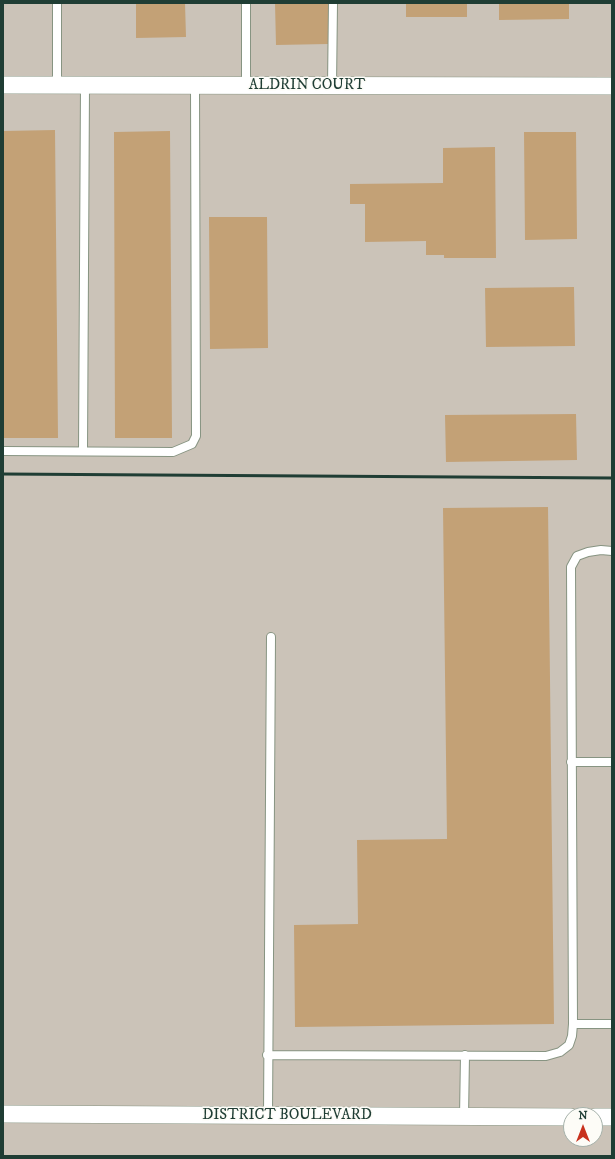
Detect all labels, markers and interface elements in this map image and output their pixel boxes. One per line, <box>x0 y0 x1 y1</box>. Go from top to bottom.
street label: ALDRIN COURT <box>249 77 365 95</box>
street label: DISTRICT BOULEVARD <box>202 1107 372 1125</box>
north arrow <box>563 1107 603 1147</box>
text: N <box>578 1109 588 1123</box>

